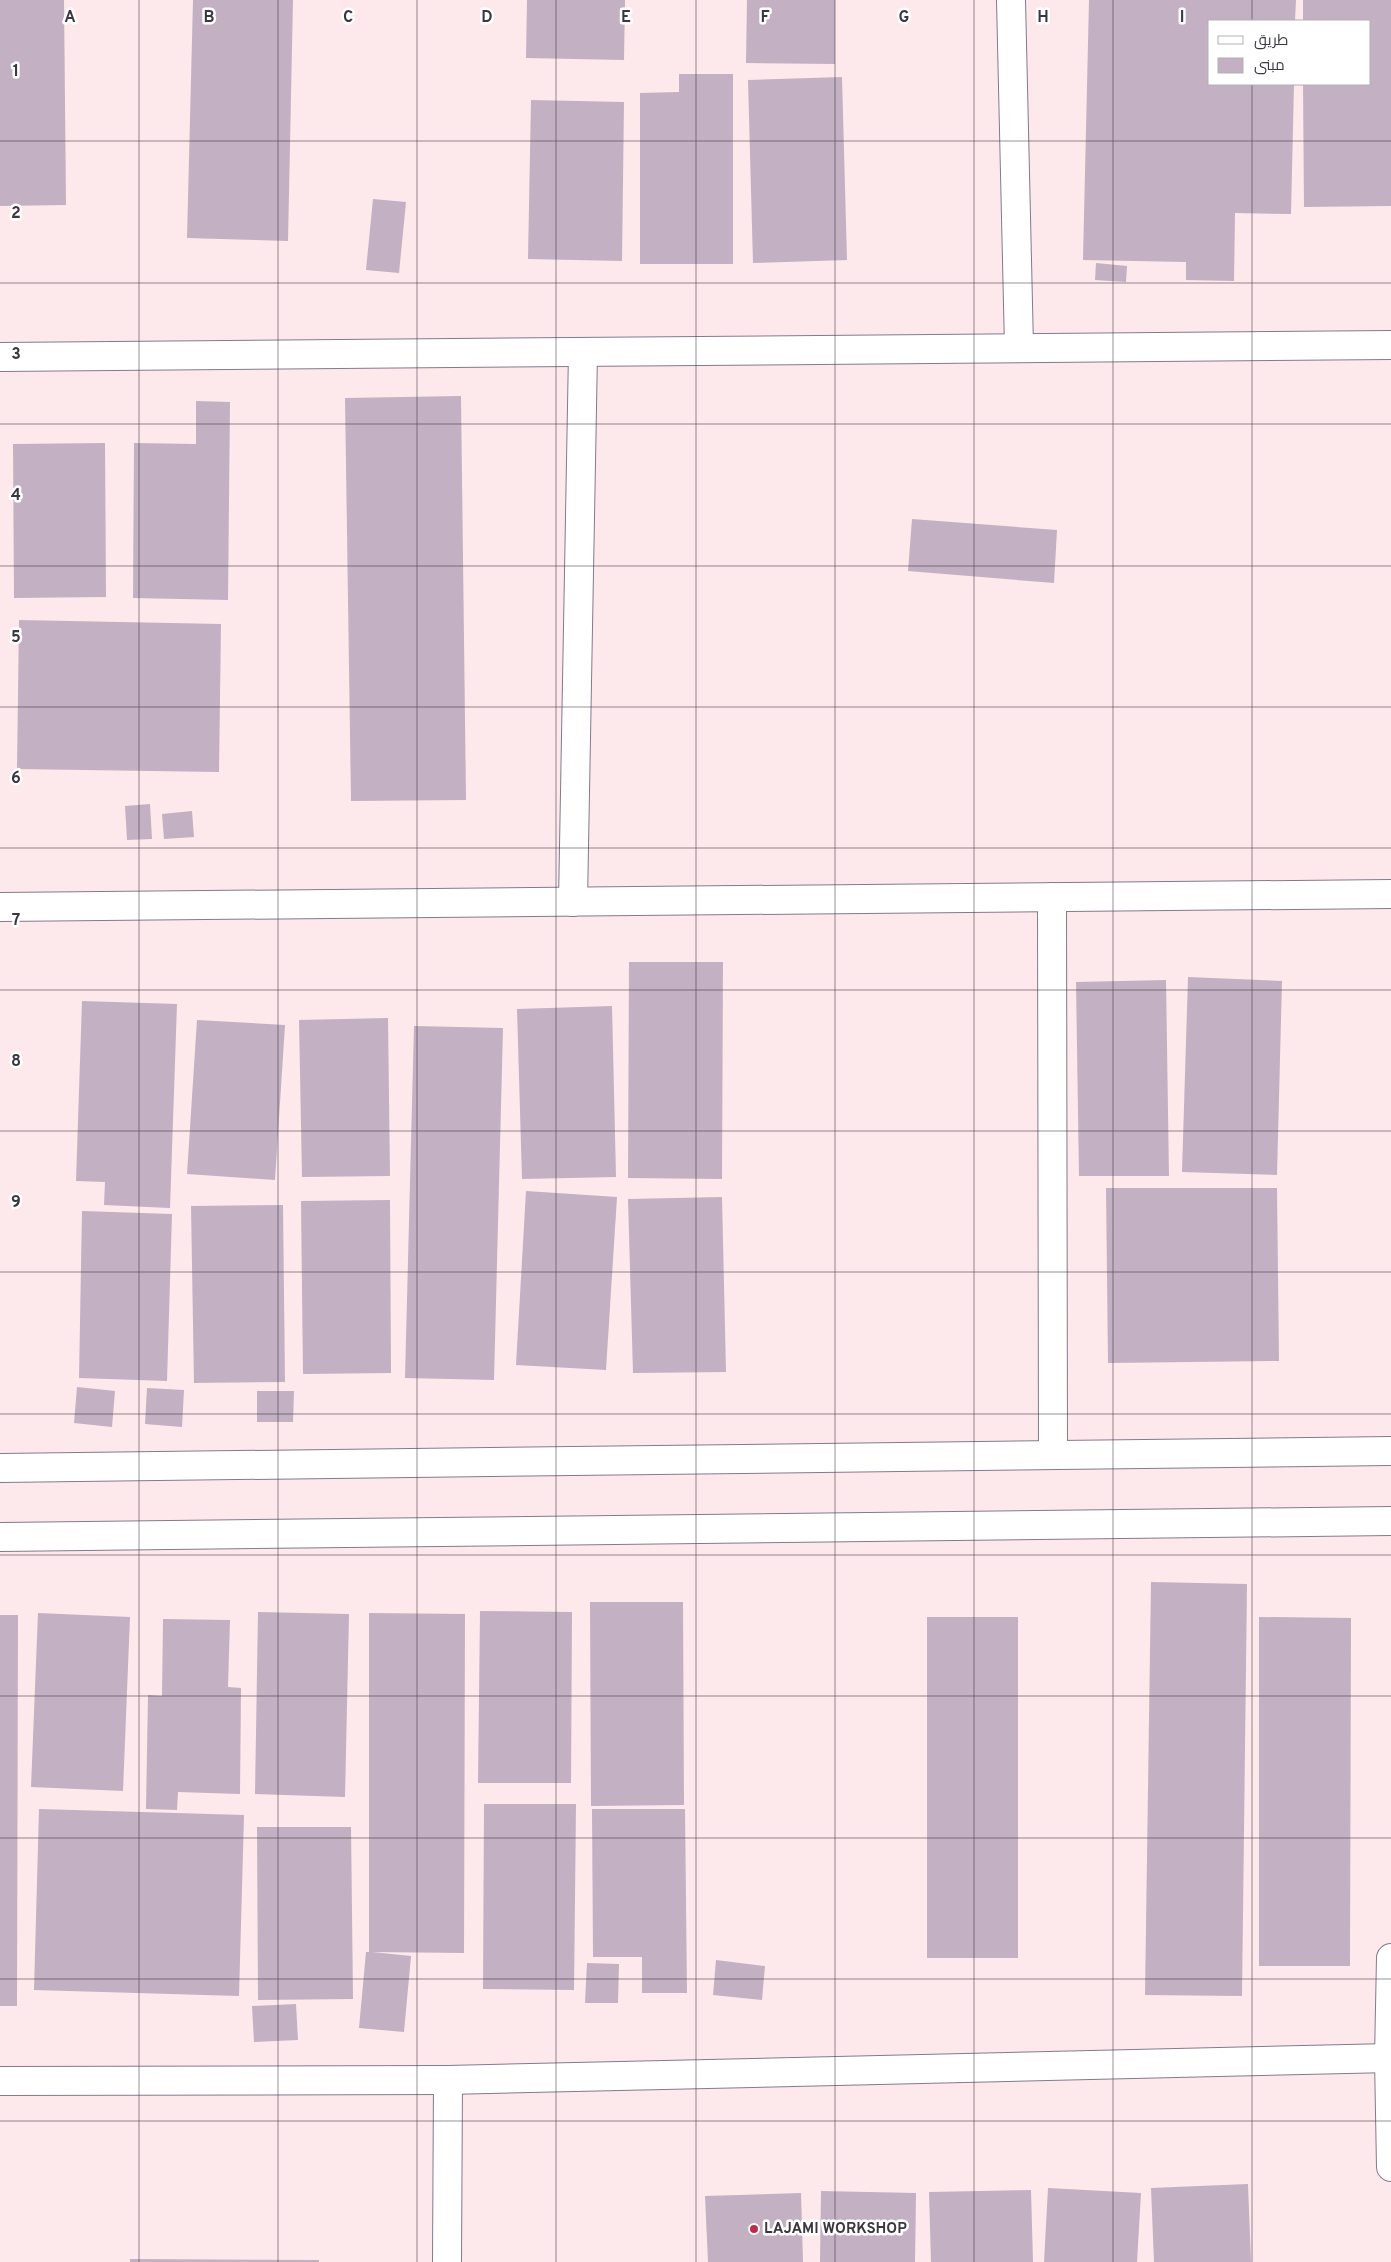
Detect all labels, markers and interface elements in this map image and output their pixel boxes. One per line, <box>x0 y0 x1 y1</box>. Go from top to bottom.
text: A <box>64 8 76 28</box>
text: B <box>203 8 215 28</box>
text: C <box>343 8 353 28</box>
text: D <box>481 8 493 28</box>
text: E <box>621 8 631 28</box>
text: F <box>760 8 770 28</box>
text: G <box>899 8 909 28</box>
text: H <box>1037 8 1049 28</box>
text: I <box>1180 8 1184 28</box>
legend <box>1208 20 1371 85</box>
text: طريق <box>1254 32 1288 51</box>
text: مبنى <box>1254 57 1285 76</box>
text: 1 <box>13 62 19 82</box>
text: 2 <box>11 204 21 224</box>
text: 3 <box>11 345 21 365</box>
text: 4 <box>11 486 21 506</box>
text: 5 <box>11 628 21 648</box>
text: 6 <box>11 769 21 789</box>
text: 7 <box>12 911 20 931</box>
text: 8 <box>11 1052 21 1072</box>
text: 9 <box>11 1193 21 1213</box>
place label: LAJAMI WORKSHOP <box>764 2220 907 2239</box>
marker: LAJAMI WORKSHOP <box>748 2223 760 2235</box>

